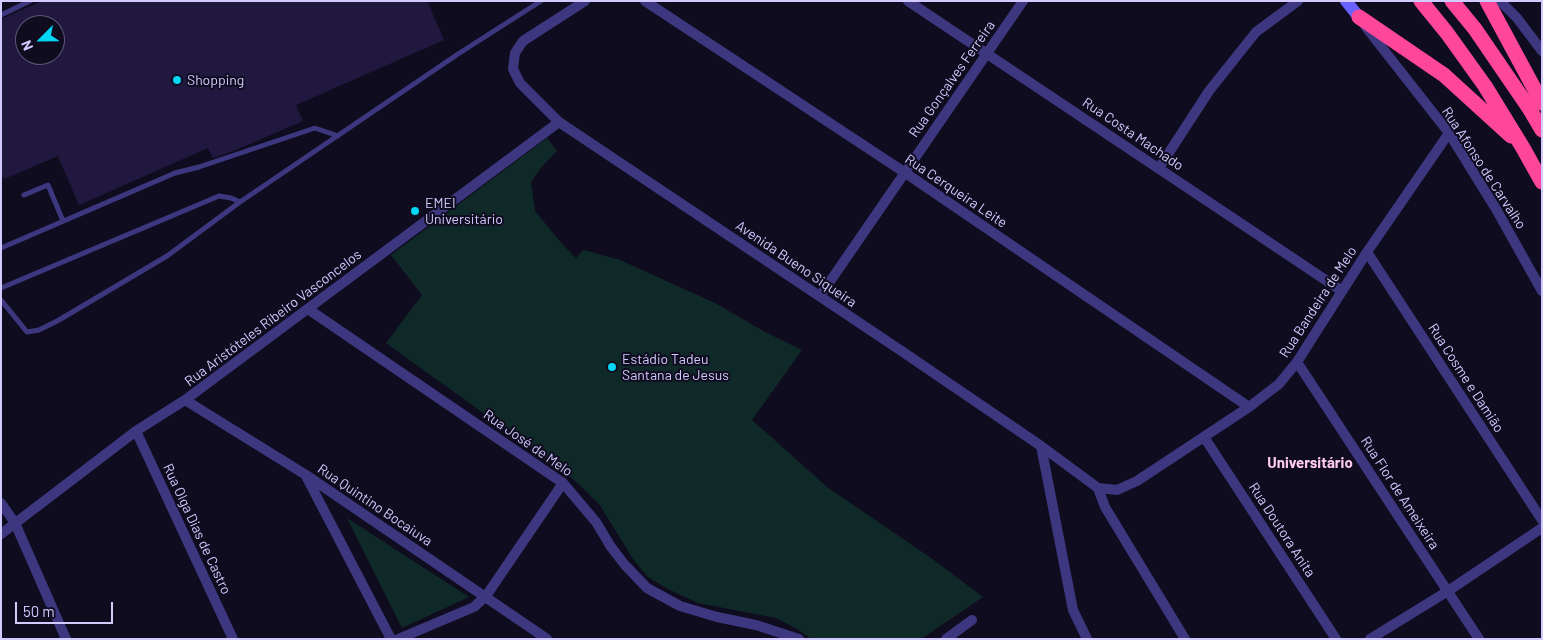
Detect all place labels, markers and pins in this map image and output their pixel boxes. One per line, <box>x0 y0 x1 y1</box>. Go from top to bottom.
place label: Shopping <box>187 72 244 88</box>
marker: Shopping <box>171 74 183 86</box>
place label: EMEI Universitário <box>425 195 503 228</box>
marker: EMEI Universitário <box>409 205 421 217</box>
place label: Estádio Tadeu Santana de Jesus <box>622 351 729 384</box>
marker: Estádio Tadeu Santana de Jesus <box>606 361 618 373</box>

